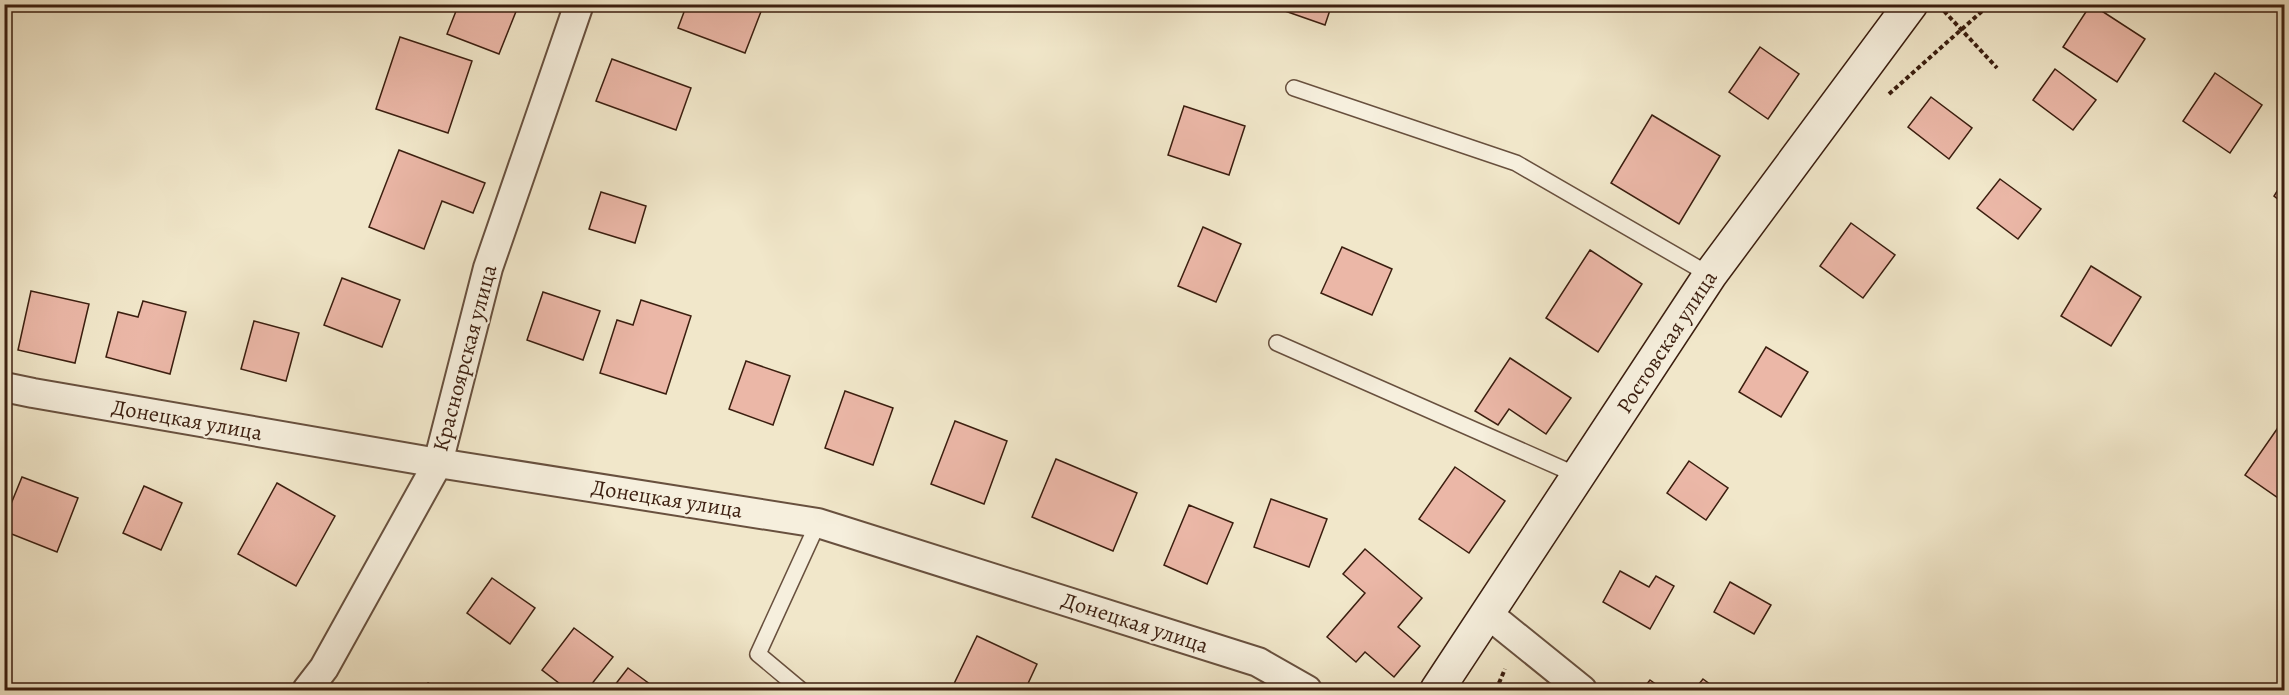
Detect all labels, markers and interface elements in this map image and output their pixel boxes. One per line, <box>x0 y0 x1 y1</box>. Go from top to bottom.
street label: Красноярская улица <box>426 260 505 455</box>
street label: Ростовская улица <box>1610 264 1725 419</box>
street label: Донецкая улица <box>109 392 266 448</box>
street label: Донецкая улица <box>589 472 746 526</box>
street label: Донецкая улица <box>1058 585 1213 661</box>

